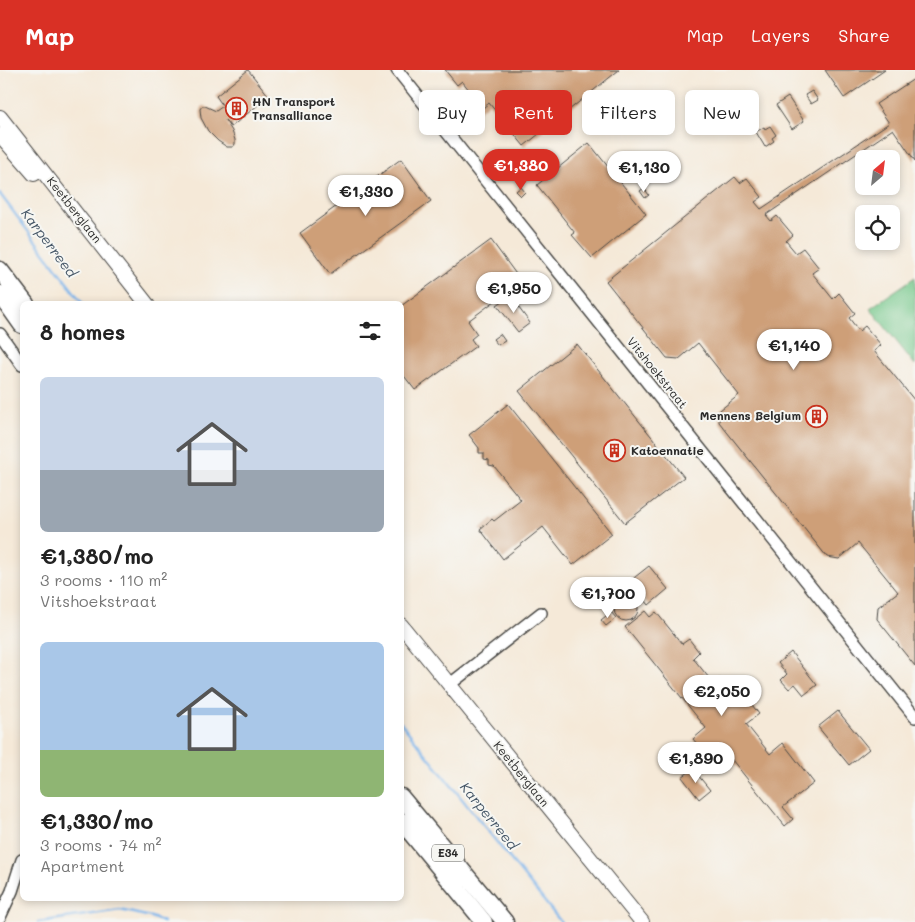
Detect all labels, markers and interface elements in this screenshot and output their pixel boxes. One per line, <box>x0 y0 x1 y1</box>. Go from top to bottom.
text: Map <box>25 20 74 51</box>
text: Map <box>687 23 723 47</box>
text: Layers <box>751 23 810 47</box>
text: Share <box>838 23 890 47</box>
chip: Buy <box>419 90 485 135</box>
chip: Rent <box>495 90 572 135</box>
chip: Filters <box>582 90 675 135</box>
chip: New <box>685 90 759 135</box>
place label: HN Transport Transalliance <box>252 93 335 123</box>
building icon: HN Transport Transalliance <box>224 97 248 121</box>
pin: €1,380 <box>480 148 562 191</box>
pin: €1,130 <box>603 150 685 193</box>
north arrow <box>855 150 900 195</box>
map controls <box>855 150 900 250</box>
text: €1,380 <box>494 154 548 175</box>
text: €1,130 <box>618 156 670 177</box>
street label: Keetberglaan <box>44 173 106 246</box>
pin: €1,330 <box>325 174 407 217</box>
text: €1,330 <box>339 180 393 201</box>
water label: Karperreed <box>17 204 82 282</box>
button: locate <box>855 205 900 250</box>
pin: €1,950 <box>473 272 555 314</box>
text: €1,950 <box>487 277 541 298</box>
icon: filters <box>356 317 384 345</box>
text: 8 homes <box>40 318 125 345</box>
pin: €1,140 <box>753 328 835 371</box>
street label: Vitshoekstraat <box>624 333 692 411</box>
text: €1,140 <box>768 334 820 355</box>
building icon: Mennens Belgium <box>805 404 829 428</box>
place label: Mennens Belgium <box>700 407 801 423</box>
icon: home <box>167 409 257 499</box>
building icon: Katoennatie <box>603 439 627 463</box>
place label: Katoennatie <box>631 442 704 458</box>
text: €1,380/mo <box>40 542 154 569</box>
text: 3 rooms · 110 m² <box>40 569 167 590</box>
pin: €1,700 <box>567 576 649 619</box>
text: €1,700 <box>581 582 635 603</box>
text: Vitshoekstraat <box>40 590 157 611</box>
icon: home <box>167 674 257 764</box>
pin: €2,050 <box>681 674 763 717</box>
text: €2,050 <box>694 680 750 701</box>
street label: Keetberglaan <box>490 737 553 810</box>
pin: €1,890 <box>655 742 737 784</box>
text: €1,890 <box>669 747 723 768</box>
water label: Karperreed <box>456 778 523 854</box>
text: €1,330/mo <box>40 807 153 834</box>
text: 3 rooms · 74 m² <box>40 834 161 855</box>
road number: E34 <box>432 844 464 861</box>
text: Apartment <box>40 855 125 876</box>

